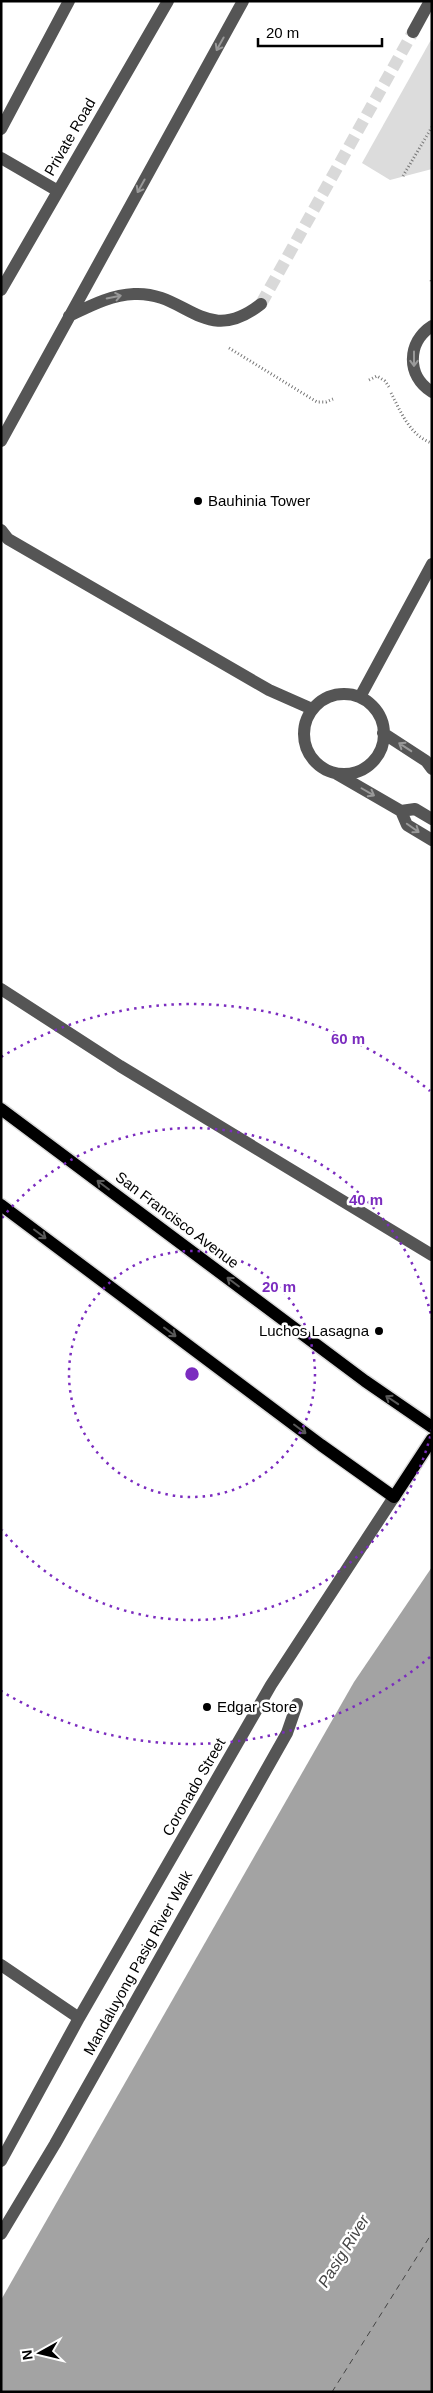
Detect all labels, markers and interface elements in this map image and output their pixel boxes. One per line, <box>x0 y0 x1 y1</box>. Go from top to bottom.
scale bar <box>258 15 382 47</box>
text: 20 m <box>266 24 299 41</box>
one-way arrow <box>214 36 224 51</box>
street label: Private Road <box>41 95 99 179</box>
one-way arrow <box>136 179 146 194</box>
one-way arrow <box>106 292 122 302</box>
one-way arrow <box>409 350 419 367</box>
place label: Bauhinia Tower <box>208 492 310 509</box>
marker: Bauhinia Tower <box>192 495 204 507</box>
one-way arrow <box>398 742 412 752</box>
one-way arrow <box>361 787 376 797</box>
one-way arrow <box>406 823 420 833</box>
text: 60 m <box>331 1030 365 1047</box>
street label: San Francisco Avenue <box>112 1168 242 1271</box>
one-way arrow <box>96 1180 110 1190</box>
text: 40 m <box>349 1191 383 1208</box>
one-way arrow <box>33 1229 46 1240</box>
one-way arrow <box>227 1277 240 1288</box>
text: 20 m <box>262 1278 296 1295</box>
place label: Luchos Lasagna <box>259 1322 370 1339</box>
marker: Luchos Lasagna <box>373 1325 385 1337</box>
one-way arrow <box>163 1327 177 1337</box>
centre of rings <box>183 1365 201 1383</box>
one-way arrow <box>385 1395 399 1405</box>
one-way arrow <box>293 1424 307 1434</box>
place label: Edgar Store <box>217 1698 297 1715</box>
marker: Edgar Store <box>201 1701 213 1713</box>
street label: Coronado Street <box>159 1734 229 1839</box>
street label: Mandaluyong Pasig River Walk <box>80 1867 196 2058</box>
water label: Pasig River <box>315 2212 373 2290</box>
north arrow <box>15 2328 65 2378</box>
text: N <box>18 2349 36 2361</box>

